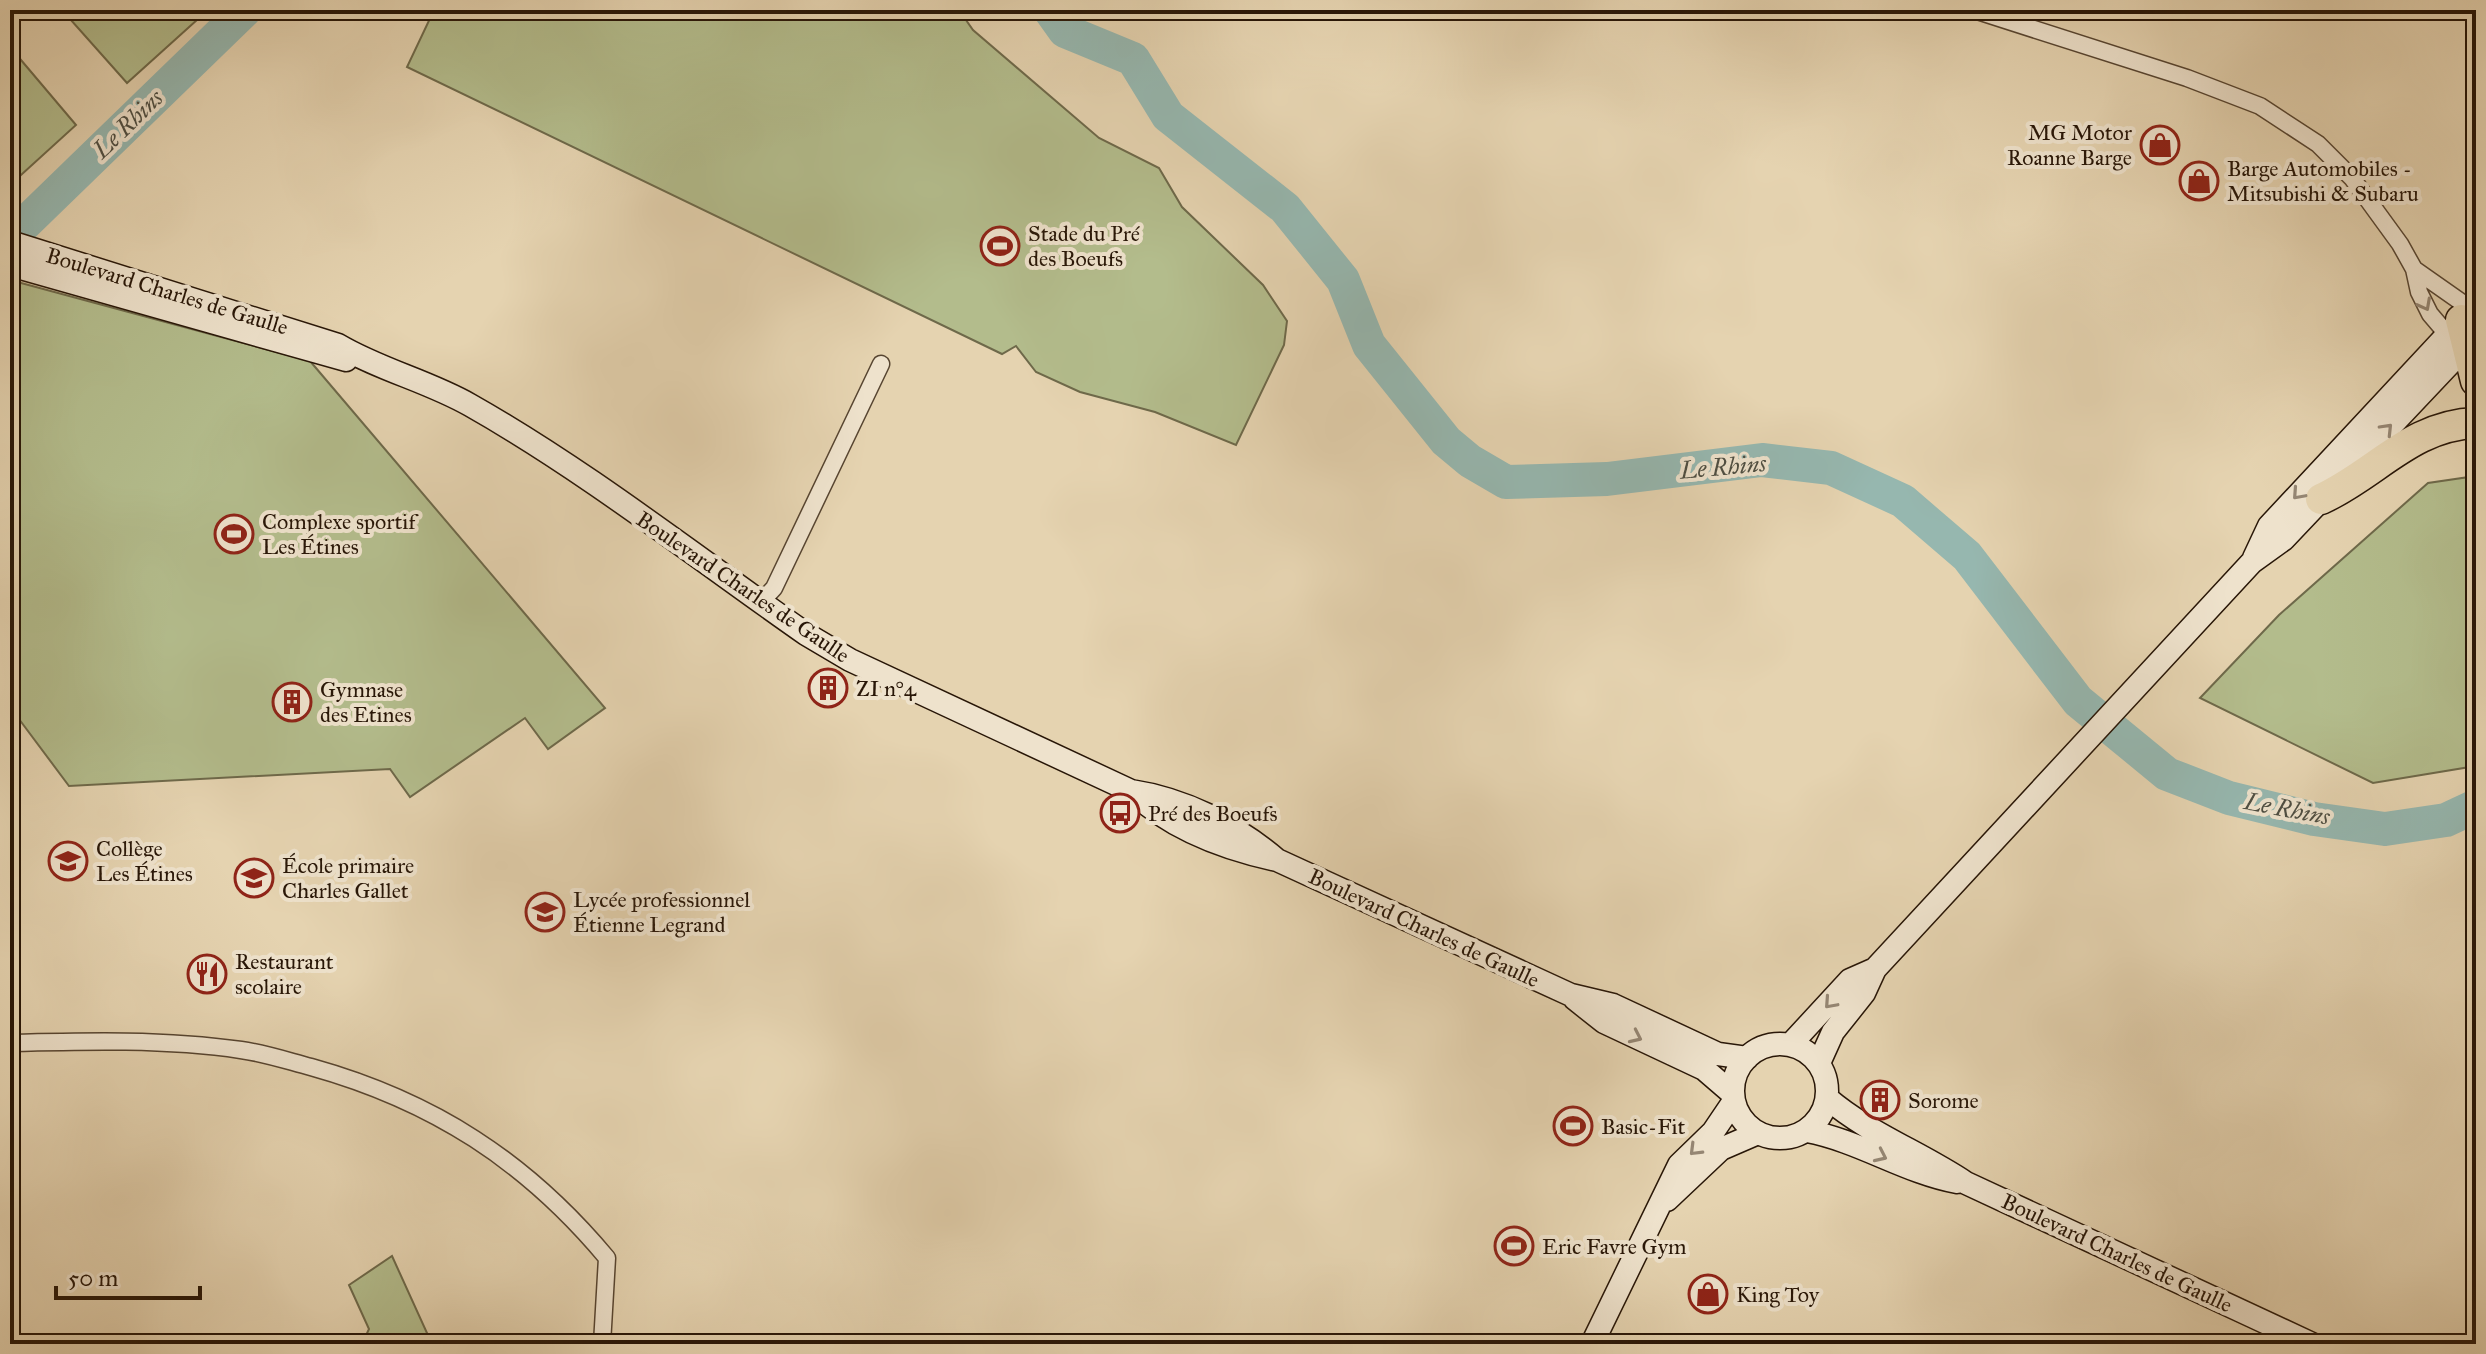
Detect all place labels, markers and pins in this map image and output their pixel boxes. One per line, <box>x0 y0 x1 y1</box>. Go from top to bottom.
place label: MG Motor Roanne Barge <box>2007 119 2133 171</box>
shop icon: MG Motor Roanne Barge <box>2139 124 2181 166</box>
place label: Barge Automobiles - Mitsubishi & Subaru <box>2227 155 2419 207</box>
shop icon: Barge Automobiles - Mitsubishi & Subaru <box>2178 160 2220 202</box>
place label: Stade du Pré des Boeufs <box>1028 220 1141 272</box>
sports icon: Stade du Pré des Boeufs <box>979 225 1021 267</box>
place label: Complexe sportif Les Étines <box>262 508 419 560</box>
sports icon: Complexe sportif Les Étines <box>213 513 255 555</box>
building icon: ZI n°4 <box>807 667 849 709</box>
place label: ZI n°4 <box>856 675 917 702</box>
place label: Gymnase des Etines <box>320 676 412 728</box>
building icon: Gymnase des Etines <box>271 681 313 723</box>
bus stop icon: Pré des Boeufs <box>1099 792 1141 834</box>
place label: Pré des Boeufs <box>1148 800 1278 827</box>
place label: Collège Les Étines <box>96 835 193 887</box>
school or university icon: Collège Les Étines <box>47 840 89 882</box>
place label: École primaire Charles Gallet <box>282 852 414 904</box>
school or university icon: École primaire Charles Gallet <box>233 857 275 899</box>
place label: Lycée professionnel Étienne Legrand <box>573 886 750 938</box>
school or university icon: Lycée professionnel Étienne Legrand <box>524 891 566 933</box>
place label: Restaurant scolaire <box>235 948 334 1000</box>
restaurant icon: Restaurant scolaire <box>186 953 228 995</box>
building icon: Sorome <box>1859 1079 1901 1121</box>
place label: Sorome <box>1908 1087 1979 1114</box>
sports icon: Basic-Fit <box>1552 1105 1594 1147</box>
place label: Basic-Fit <box>1601 1113 1685 1140</box>
sports icon: Eric Favre Gym <box>1493 1225 1535 1267</box>
place label: Eric Favre Gym <box>1542 1233 1687 1260</box>
shop icon: King Toy <box>1687 1273 1729 1315</box>
place label: King Toy <box>1736 1281 1820 1308</box>

